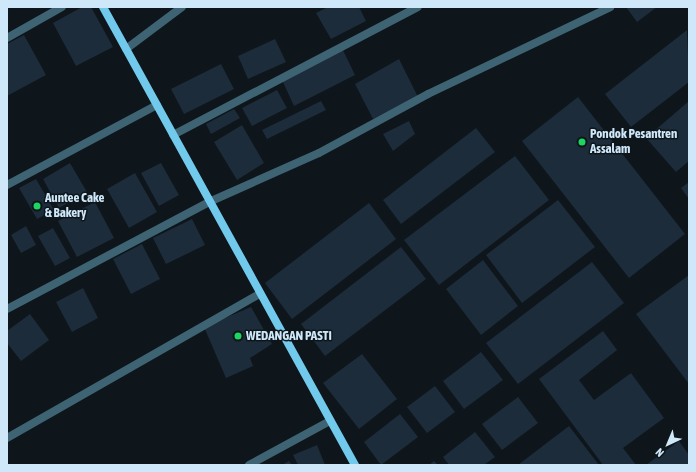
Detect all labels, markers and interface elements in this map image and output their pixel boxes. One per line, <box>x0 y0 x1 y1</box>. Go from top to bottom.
place label: Pondok Pesantren Assalam <box>590 127 677 158</box>
marker: Pondok Pesantren Assalam <box>577 137 587 147</box>
place label: Auntee Cake & Bakery <box>45 191 104 222</box>
marker: Auntee Cake & Bakery <box>32 201 42 211</box>
place label: WEDANGAN PASTI <box>246 328 332 344</box>
marker: WEDANGAN PASTI <box>233 331 243 341</box>
north arrow <box>648 424 688 464</box>
text: N <box>653 446 666 459</box>

